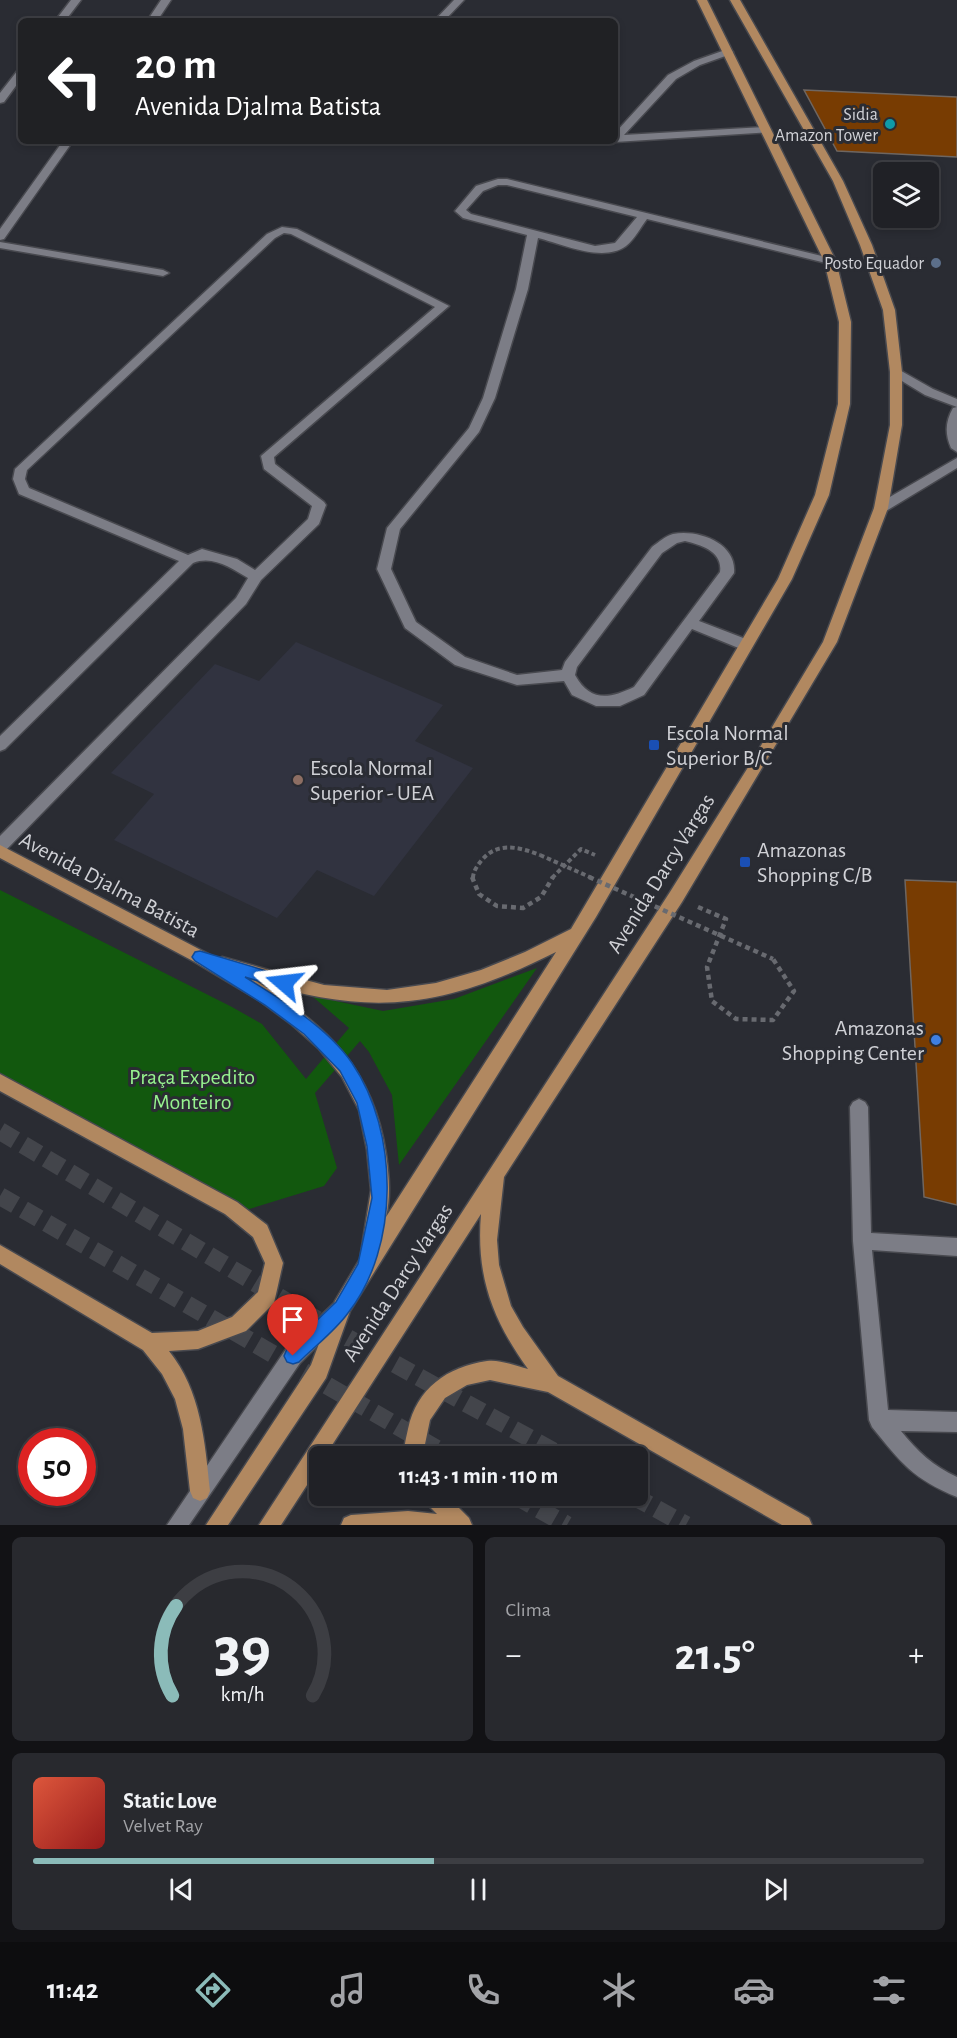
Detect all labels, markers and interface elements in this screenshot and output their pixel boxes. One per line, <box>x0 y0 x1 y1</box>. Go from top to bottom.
icon: left <box>36 42 114 120</box>
text: 20 m <box>135 44 217 86</box>
text: Avenida Djalma Batista <box>135 93 381 120</box>
place label: Sidia Amazon Tower <box>775 106 878 145</box>
marker: Sidia Amazon Tower <box>883 117 897 131</box>
map controls <box>873 162 939 228</box>
button: layers <box>873 162 939 228</box>
place label: Posto Equador <box>824 255 924 273</box>
marker: Posto Equador <box>929 256 943 270</box>
place label: Escola Normal Superior B/C <box>666 722 789 769</box>
marker: Escola Normal Superior B/C <box>647 738 661 752</box>
place label: Escola Normal Superior - UEA <box>310 757 434 804</box>
marker: Escola Normal Superior - UEA <box>291 773 305 787</box>
street label: Avenida Darcy Vargas <box>603 790 719 957</box>
street label: Avenida Djalma Batista <box>16 828 203 942</box>
place label: Amazonas Shopping C/B <box>757 839 872 886</box>
marker: Amazonas Shopping C/B <box>738 855 752 869</box>
position arrow <box>252 951 316 1015</box>
place label: Amazonas Shopping Center <box>782 1017 924 1064</box>
marker: Amazonas Shopping Center <box>929 1033 943 1047</box>
park label: Praça Expedito Monteiro <box>129 1066 255 1113</box>
street label: Avenida Darcy Vargas <box>339 1200 457 1365</box>
pin <box>267 1294 318 1356</box>
icon: arrive <box>276 1303 309 1336</box>
speed limit sign: 50 <box>18 1428 96 1506</box>
text: 11:43 · 1 min · 110 m <box>399 1465 558 1487</box>
text: Clima <box>506 1600 551 1620</box>
text: 39 <box>214 1620 271 1682</box>
text: 21.5° <box>675 1633 755 1678</box>
text: − <box>506 1639 521 1672</box>
text: + <box>908 1639 924 1672</box>
text: km/h <box>220 1684 264 1705</box>
text: Static Love <box>123 1790 217 1812</box>
text: Velvet Ray <box>123 1816 203 1836</box>
icon: previous <box>165 1873 198 1906</box>
icon: pause <box>462 1873 495 1906</box>
icon: next <box>759 1873 792 1906</box>
icon: directions <box>192 1969 234 2011</box>
icon: music <box>327 1969 369 2011</box>
icon: phone <box>462 1969 504 2011</box>
icon: climate <box>598 1969 640 2011</box>
icon: car <box>733 1969 775 2011</box>
icon: filters <box>868 1969 910 2011</box>
text: 11:42 <box>47 1976 99 2003</box>

